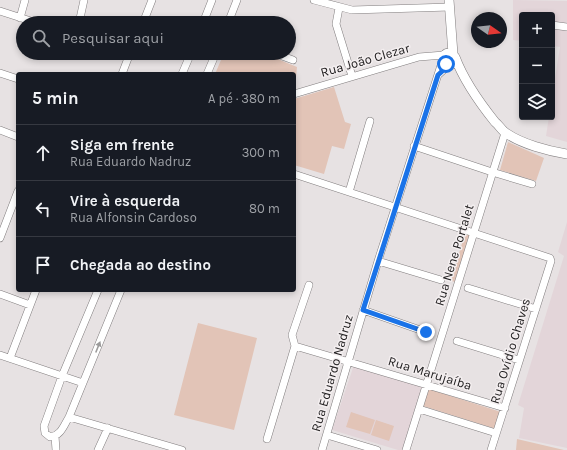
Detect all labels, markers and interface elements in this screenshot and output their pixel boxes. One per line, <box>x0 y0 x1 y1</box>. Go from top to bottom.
north arrow <box>471 12 507 48</box>
map controls <box>519 12 555 120</box>
button: + <box>519 12 555 48</box>
search box <box>16 16 296 60</box>
icon: search <box>30 27 52 49</box>
text: Pesquisar aqui <box>62 29 164 47</box>
street label: Rua João Clezar <box>319 40 412 80</box>
button: − <box>519 48 555 84</box>
route start <box>437 55 455 73</box>
button: layers <box>519 84 555 120</box>
text: 5 min <box>32 88 79 108</box>
text: A pé · 380 m <box>208 91 280 106</box>
text: Siga em frente <box>70 136 174 154</box>
icon: ahead <box>32 142 54 164</box>
text: 300 m <box>242 145 280 160</box>
text: Rua Eduardo Nadruz <box>70 154 191 169</box>
text: Vire à esquerda <box>70 192 180 210</box>
icon: left <box>32 198 54 220</box>
text: 80 m <box>249 201 280 216</box>
street label: Rua Nene Portalet <box>431 202 477 308</box>
text: Rua Alfonsin Cardoso <box>70 210 197 225</box>
icon: arrive <box>32 254 54 276</box>
text: Chegada ao destino <box>70 256 211 274</box>
street label: Rua Ovídio Chaves <box>487 296 533 406</box>
street label: Rua Eduardo Nadruz <box>308 313 356 433</box>
route end <box>417 323 435 341</box>
one-way arrow <box>95 341 101 353</box>
street label: Rua Marujaíba <box>386 353 474 393</box>

